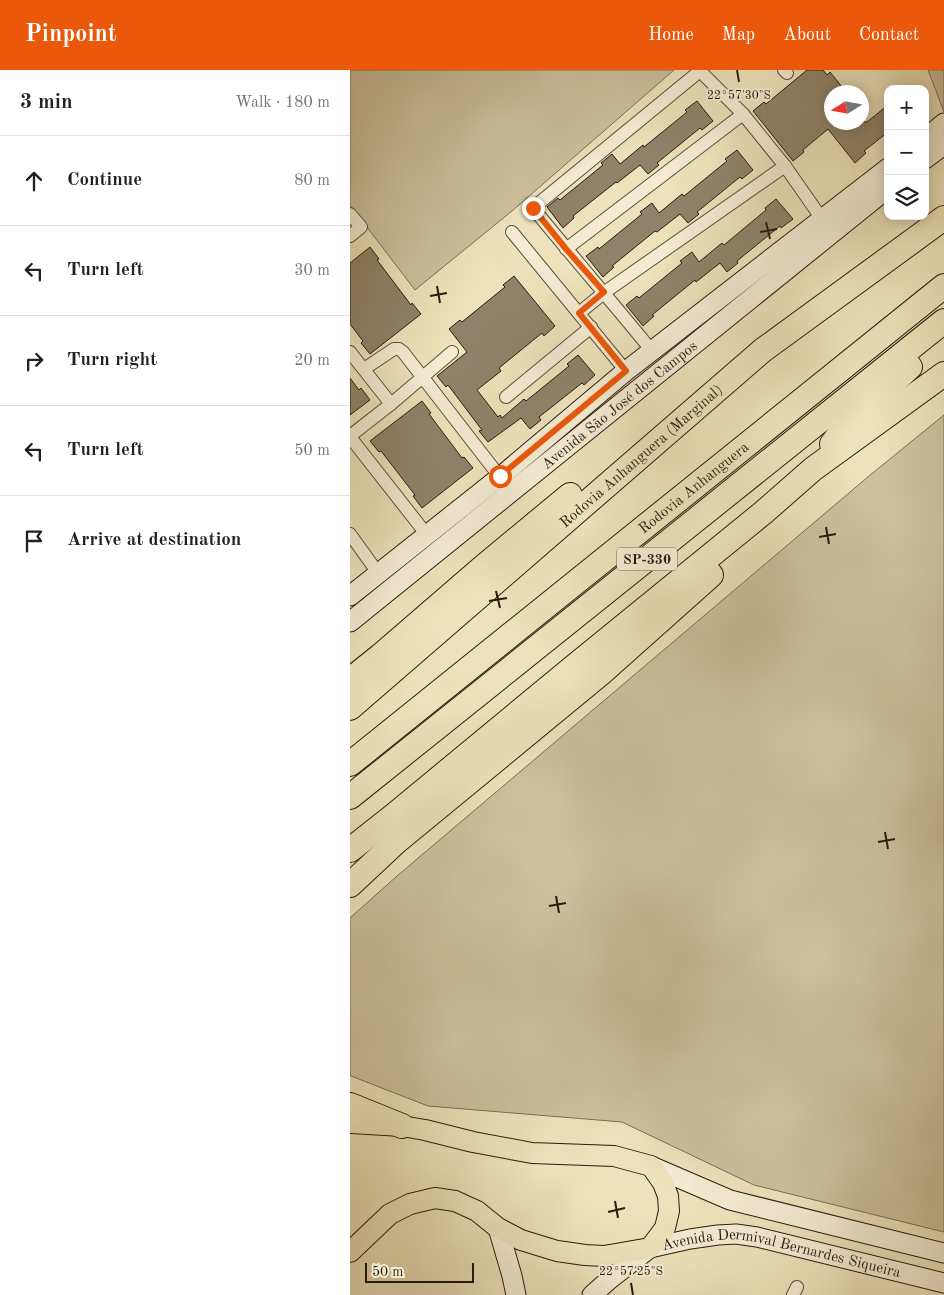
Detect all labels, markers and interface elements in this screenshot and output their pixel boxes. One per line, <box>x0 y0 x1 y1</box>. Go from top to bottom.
text: Pinpoint <box>25 23 117 47</box>
text: Home <box>648 26 694 44</box>
text: Map <box>722 26 755 44</box>
text: About <box>783 26 831 44</box>
text: Contact <box>859 26 919 44</box>
north arrow <box>824 85 869 130</box>
map controls <box>884 85 929 220</box>
button: + <box>884 85 929 130</box>
text: 22°57'30"S <box>707 89 771 102</box>
text: 3 min <box>20 92 73 113</box>
text: Walk · 180 m <box>235 95 330 111</box>
button: − <box>884 130 929 175</box>
icon: ahead <box>20 167 48 195</box>
text: Continue <box>67 171 142 190</box>
text: 80 m <box>294 173 330 189</box>
button: layers <box>884 175 929 220</box>
route end <box>522 197 545 220</box>
icon: left <box>20 257 48 285</box>
text: Turn left <box>67 261 144 280</box>
text: 30 m <box>294 263 330 279</box>
street label: Avenida São José dos Campos <box>540 339 701 473</box>
icon: right <box>20 347 48 375</box>
text: Turn right <box>67 351 157 370</box>
text: 20 m <box>294 353 330 369</box>
street label: Rodovia Anhanguera (Marginal) <box>556 380 726 530</box>
icon: left <box>20 437 48 465</box>
street label: Rodovia Anhanguera <box>635 437 753 537</box>
text: Turn left <box>67 441 144 460</box>
text: 50 m <box>294 443 330 459</box>
route start <box>489 465 512 488</box>
icon: arrive <box>20 527 48 555</box>
text: Arrive at destination <box>67 531 241 550</box>
road number: SP-330 <box>617 548 677 570</box>
street label: Avenida Dermival Bernardes Siqueira <box>661 1228 903 1281</box>
scale bar <box>365 1260 474 1283</box>
text: 50 m <box>372 1265 403 1279</box>
text: 22°57'25"S <box>599 1265 663 1278</box>

